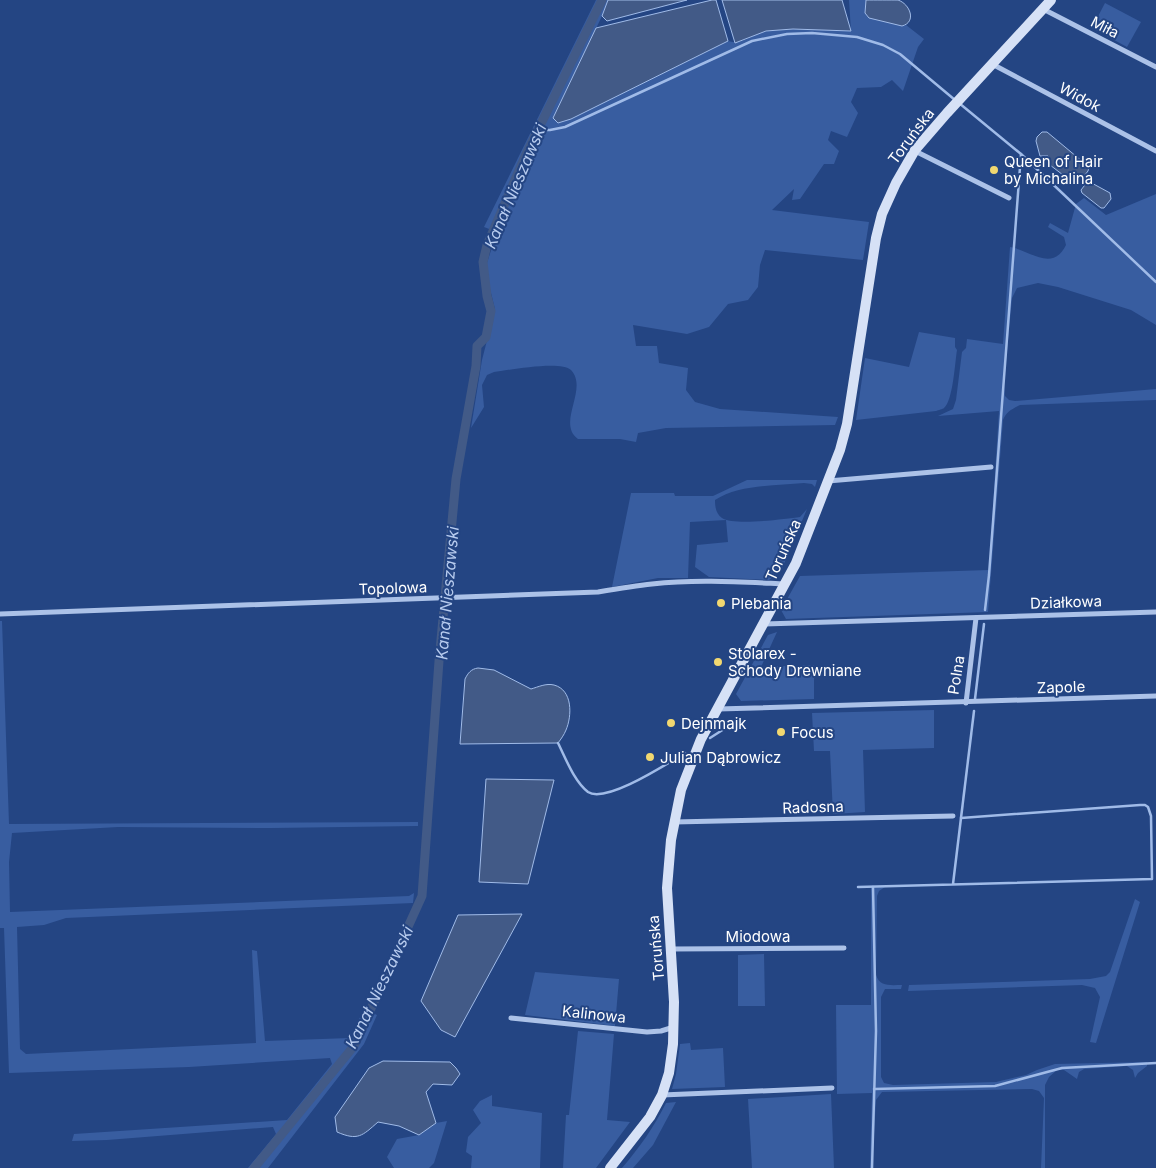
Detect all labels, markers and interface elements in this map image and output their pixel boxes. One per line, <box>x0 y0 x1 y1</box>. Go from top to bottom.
street label: Miła <box>1088 12 1122 42</box>
street label: Widok <box>1056 78 1105 116</box>
street label: Toruńska <box>884 104 938 168</box>
water label: Kanał Nieszawski <box>480 119 551 251</box>
place label: Queen of Hair by Michalina <box>1004 152 1103 188</box>
marker: Queen of Hair by Michalina <box>988 164 1000 176</box>
street label: Toruńska <box>761 516 805 584</box>
water label: Kanał Nieszawski <box>431 524 463 661</box>
street label: Topolowa <box>358 577 428 599</box>
street label: Działkowa <box>1030 591 1102 613</box>
place label: Plebania <box>731 594 792 613</box>
marker: Plebania <box>715 597 727 609</box>
place label: Stolarex - Schody Drewniane <box>728 644 861 680</box>
street label: Polna <box>944 654 968 696</box>
marker: Stolarex - Schody Drewniane <box>712 656 724 668</box>
street label: Zapole <box>1036 677 1086 697</box>
place label: Dejnmajk <box>681 714 747 733</box>
marker: Dejnmajk <box>665 717 677 729</box>
place label: Focus <box>791 723 834 742</box>
marker: Focus <box>775 726 787 738</box>
place label: Julian Dąbrowicz <box>660 748 781 767</box>
marker: Julian Dąbrowicz <box>644 751 656 763</box>
street label: Radosna <box>782 796 844 818</box>
street label: Toruńska <box>644 915 668 981</box>
water label: Kanał Nieszawski <box>341 921 418 1052</box>
street label: Miodowa <box>726 927 790 946</box>
street label: Kalinowa <box>561 1001 627 1027</box>

